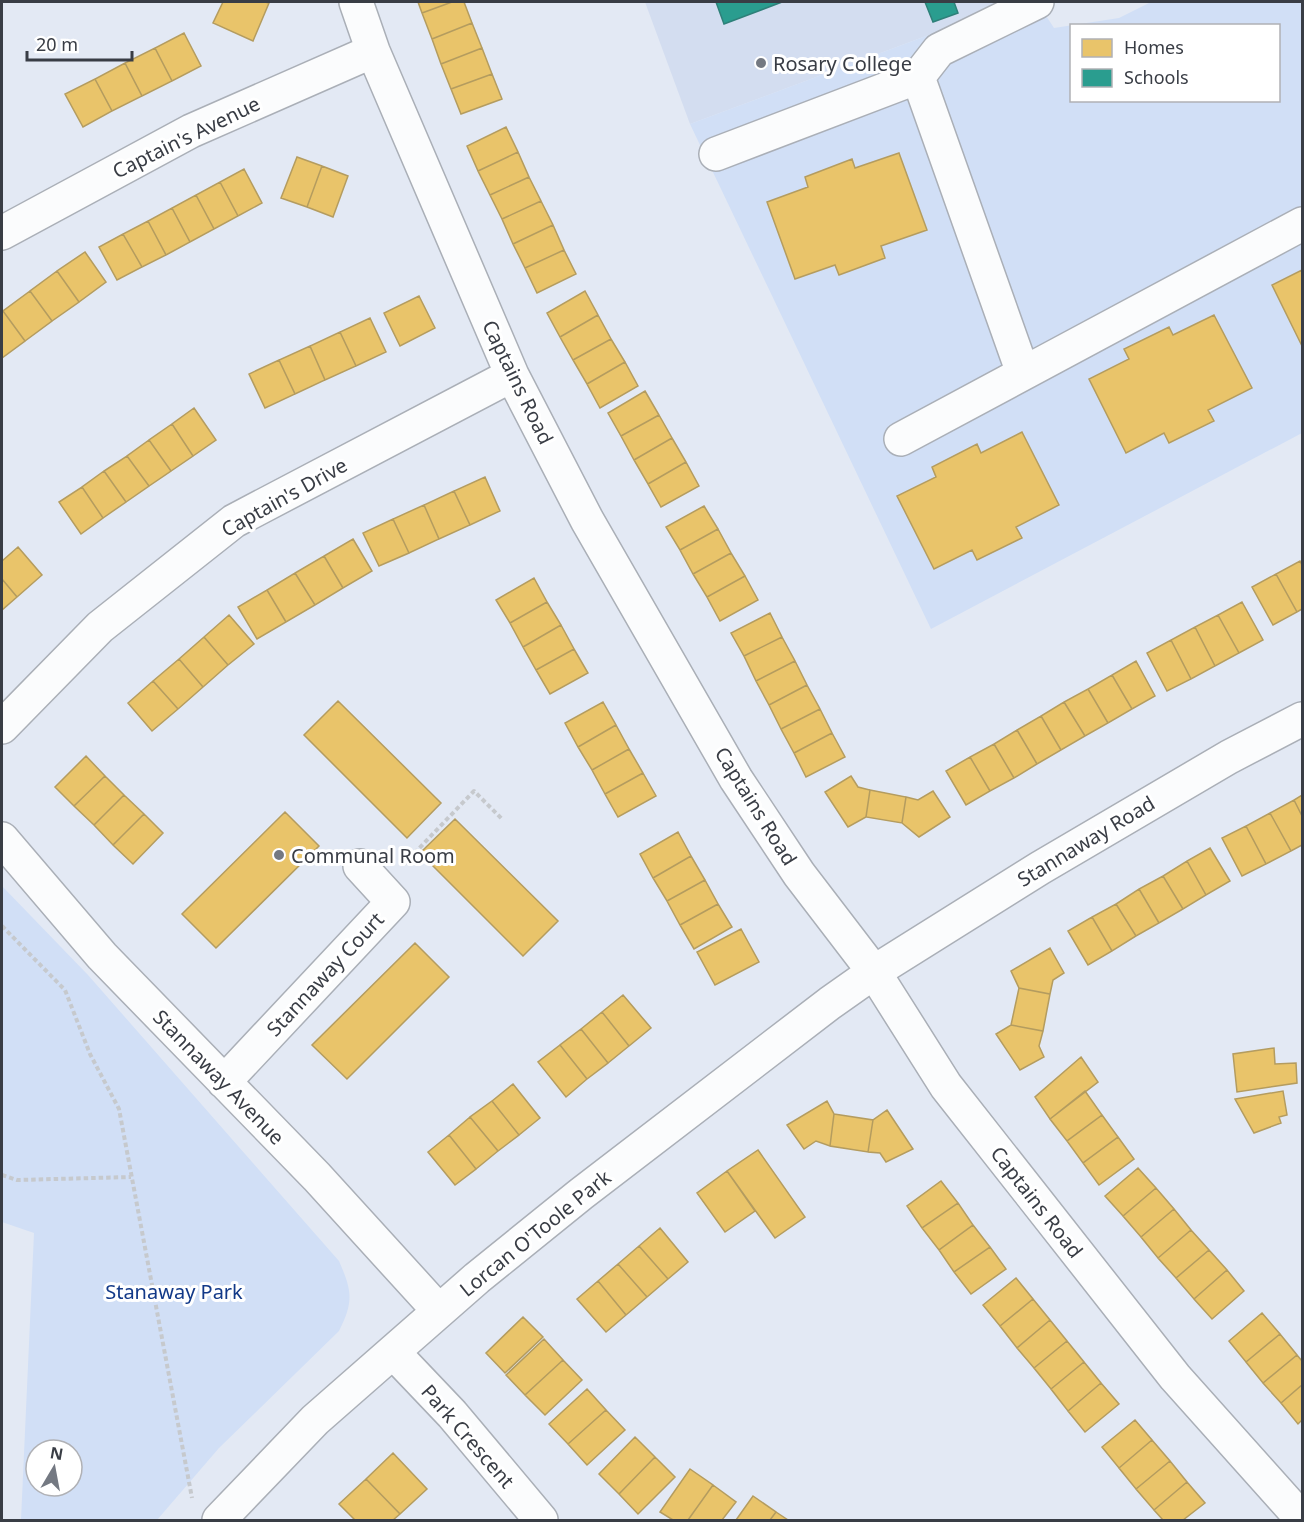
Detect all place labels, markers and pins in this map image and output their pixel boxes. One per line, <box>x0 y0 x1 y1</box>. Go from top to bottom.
place label: Rosary College <box>773 50 912 77</box>
marker: Rosary College <box>754 56 768 70</box>
place label: Communal Room <box>291 842 455 869</box>
marker: Communal Room <box>272 848 286 862</box>

